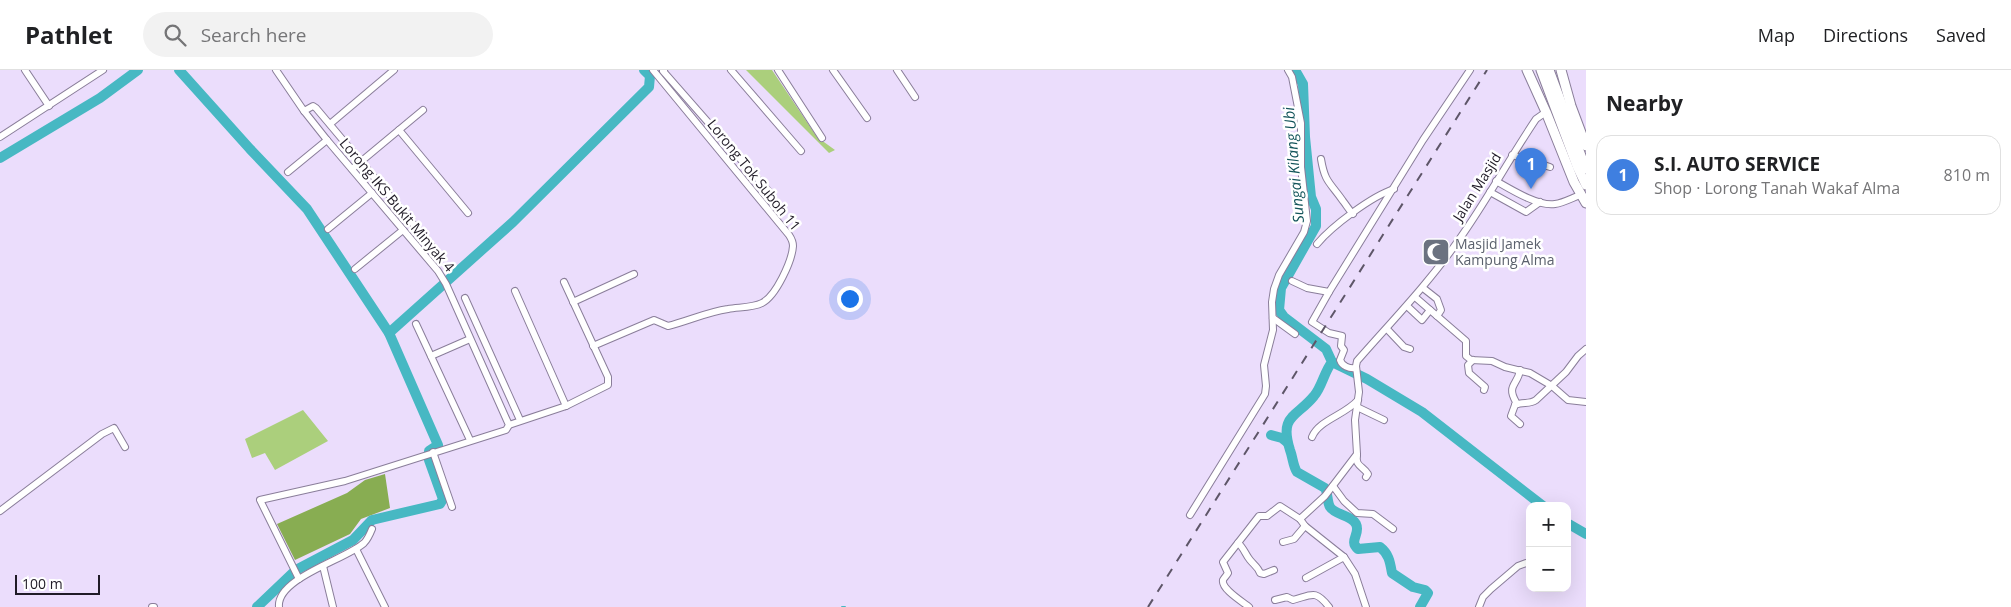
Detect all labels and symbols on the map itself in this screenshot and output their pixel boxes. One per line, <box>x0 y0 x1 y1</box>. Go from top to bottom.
water label: Sungai Kilang Ubi <box>1278 106 1308 224</box>
street label: Lorong Tok Suboh 11 <box>703 115 805 234</box>
street label: Lorong IKS Bukit Minyak 4 <box>336 134 459 276</box>
pin: 1 <box>1515 148 1547 189</box>
street label: Jalan Masjid <box>1447 149 1505 226</box>
place label: Masjid Jamek Kampung Alma <box>1455 234 1554 269</box>
mosque icon: Masjid Jamek Kampung Alma <box>1421 237 1451 267</box>
your location <box>837 286 863 312</box>
scale bar <box>15 572 100 595</box>

